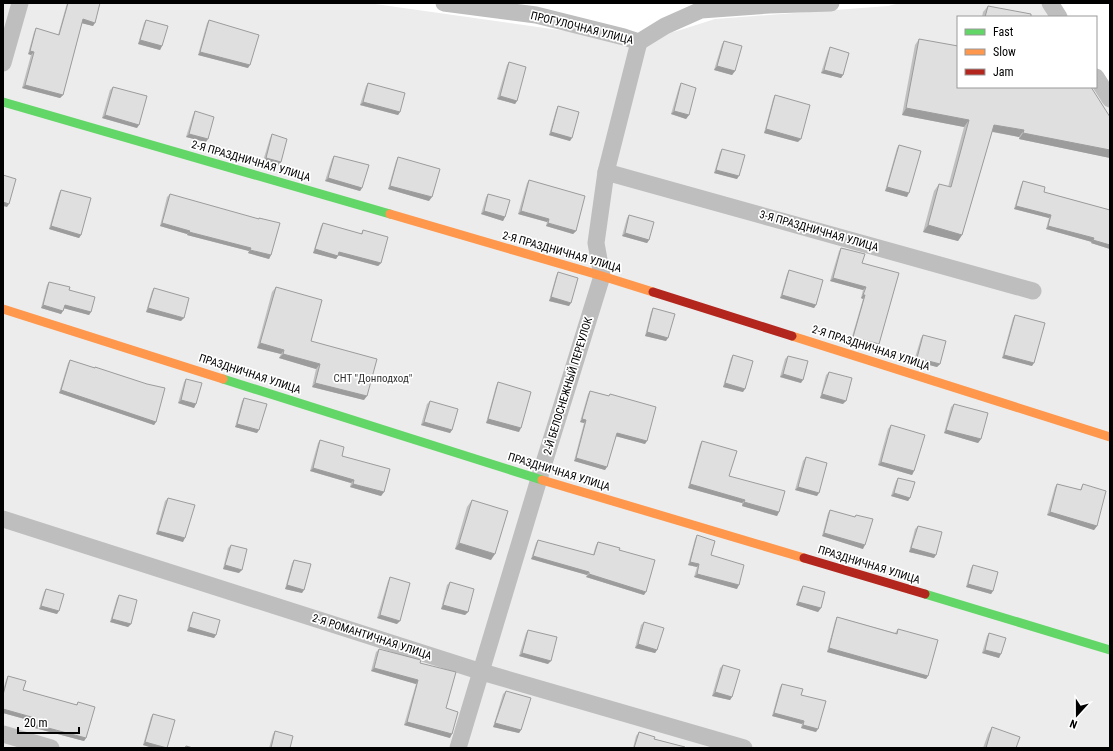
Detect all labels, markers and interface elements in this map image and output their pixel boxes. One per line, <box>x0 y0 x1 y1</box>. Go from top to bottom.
street label: ПРОГУЛОЧНАЯ УЛИЦА <box>529 9 635 47</box>
legend <box>957 16 1097 88</box>
text: Fast <box>993 25 1014 39</box>
text: Slow <box>993 45 1016 59</box>
text: Jam <box>993 65 1014 79</box>
street label: 2-Я ПРАЗДНИЧНАЯ УЛИЦА <box>190 138 313 184</box>
street label: 3-Я ПРАЗДНИЧНАЯ УЛИЦА <box>758 208 881 254</box>
street label: 2-Я ПРАЗДНИЧНАЯ УЛИЦА <box>501 229 624 275</box>
street label: 2-Й БЕЛОСНЕЖНЫЙ ПЕРЕУЛОК <box>541 315 595 456</box>
street label: 2-Я ПРАЗДНИЧНАЯ УЛИЦА <box>810 323 932 373</box>
street label: ПРАЗДНИЧНАЯ УЛИЦА <box>197 351 303 397</box>
park label: СНТ "Донподход" <box>334 372 412 385</box>
street label: ПРАЗДНИЧНАЯ УЛИЦА <box>506 450 612 494</box>
street label: ПРАЗДНИЧНАЯ УЛИЦА <box>816 543 922 587</box>
street label: 2-Я РОМАНТИЧНАЯ УЛИЦА <box>311 612 434 663</box>
north arrow <box>1057 695 1097 735</box>
scale bar <box>18 709 79 735</box>
text: 20 m <box>24 716 48 730</box>
text: N <box>1068 717 1079 731</box>

